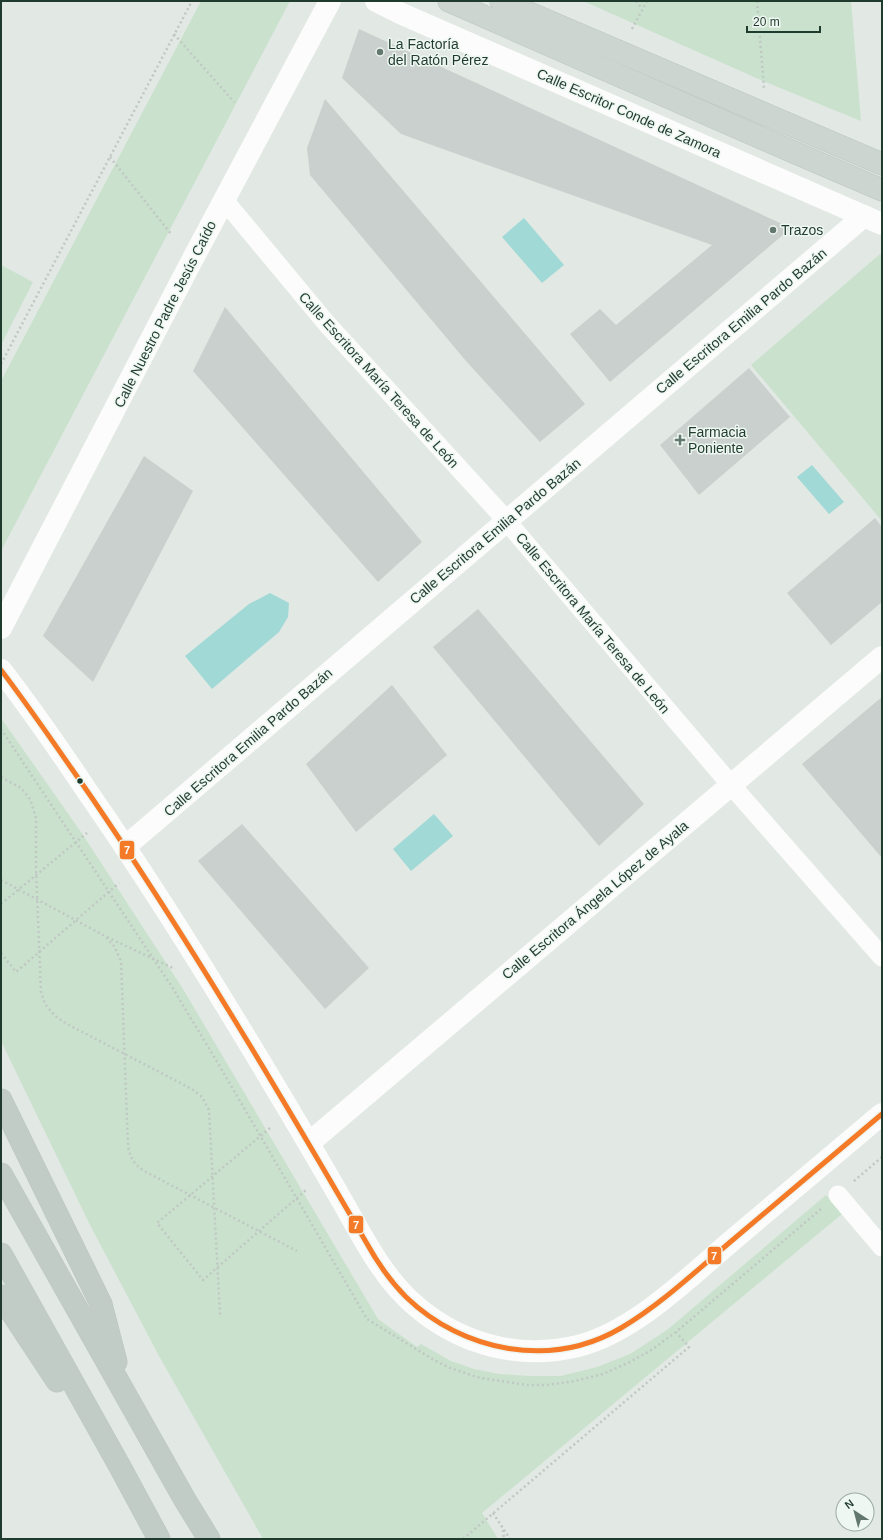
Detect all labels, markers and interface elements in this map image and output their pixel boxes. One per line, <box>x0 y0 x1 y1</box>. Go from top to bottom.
scale bar <box>747 8 820 34</box>
text: 20 m <box>753 15 780 29</box>
place label: La Factoría del Ratón Pérez <box>388 36 488 68</box>
marker: La Factoría del Ratón Pérez <box>375 47 385 57</box>
street label: Calle Escritor Conde de Zamora <box>534 65 724 161</box>
street label: Calle Nuestro Padre Jesús Caído <box>111 218 219 410</box>
place label: Trazos <box>781 222 823 238</box>
marker: Trazos <box>768 225 778 235</box>
street label: Calle Escritora Emilia Pardo Bazán <box>652 245 830 397</box>
street label: Calle Escritora María Teresa de León <box>296 289 462 471</box>
place label: Farmacia Poniente <box>688 424 747 456</box>
marker: Farmacia Poniente <box>675 435 685 445</box>
street label: Calle Escritora Emilia Pardo Bazán <box>406 455 584 607</box>
street label: Calle Escritora María Teresa de León <box>513 529 673 717</box>
street label: Calle Escritora Emilia Pardo Bazán <box>161 664 335 820</box>
unlabelled marker <box>75 776 85 786</box>
street label: Calle Escritora Ángela López de Ayala <box>499 817 691 983</box>
line badge: 7 <box>119 840 135 860</box>
text: 7 <box>124 844 130 856</box>
line badge: 7 <box>348 1215 364 1234</box>
text: 7 <box>353 1219 359 1231</box>
line badge: 7 <box>707 1246 722 1265</box>
text: 7 <box>711 1250 717 1262</box>
north arrow <box>835 1492 875 1532</box>
text: N <box>842 1497 856 1511</box>

